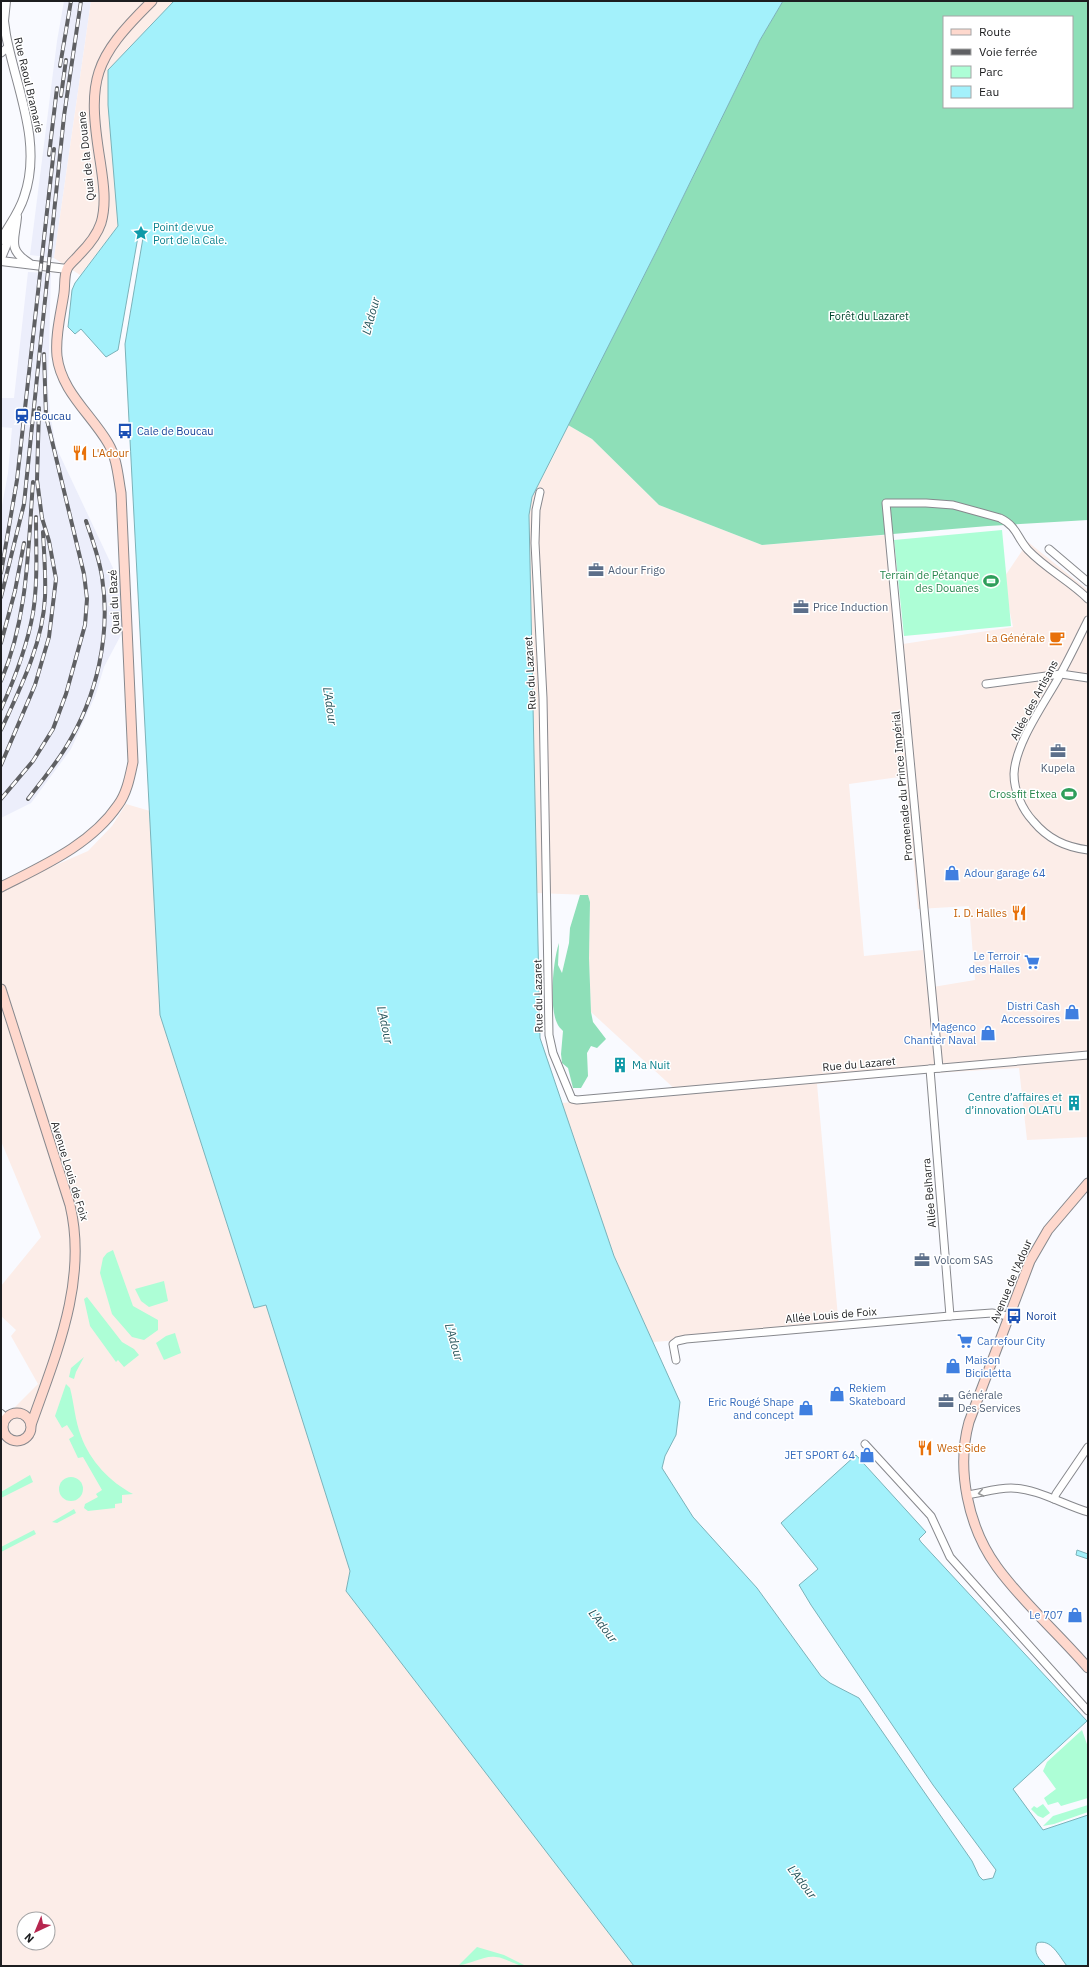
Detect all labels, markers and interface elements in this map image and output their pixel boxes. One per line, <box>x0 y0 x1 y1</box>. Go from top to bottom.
legend <box>943 16 1073 108</box>
text: Route <box>979 24 1011 39</box>
street label: Rue Raoul Bramarie <box>11 36 47 134</box>
text: Voie ferrée <box>979 44 1038 59</box>
text: Parc <box>979 64 1003 79</box>
text: Eau <box>979 84 999 99</box>
street label: Quai de la Douane <box>74 111 98 201</box>
place label: Point de vue Port de la Cale. <box>153 220 227 247</box>
place icon: Point de vue Port de la Cale. <box>132 224 150 242</box>
water label: L'Adour <box>358 295 383 336</box>
park label: Forêt du Lazaret <box>829 309 909 323</box>
station icon: Boucau <box>13 407 31 425</box>
place label: Boucau <box>34 409 71 423</box>
bus stop icon: Cale de Boucau <box>116 422 134 440</box>
place label: Cale de Boucau <box>137 424 214 438</box>
restaurant icon: L'Adour <box>71 444 89 462</box>
place label: L'Adour <box>92 446 129 460</box>
office icon: Adour Frigo <box>587 561 605 579</box>
place label: Adour Frigo <box>608 563 665 577</box>
place label: Terrain de Pétanque des Douanes <box>880 568 979 595</box>
street label: Quai du Bazé <box>105 569 123 635</box>
sports icon: Terrain de Pétanque des Douanes <box>982 572 1000 590</box>
office icon: Price Induction <box>792 598 810 616</box>
place label: Price Induction <box>813 600 888 614</box>
cafe icon: La Générale <box>1048 629 1066 647</box>
place label: La Générale <box>986 631 1045 645</box>
street label: Rue du Lazaret <box>521 636 539 710</box>
street label: Allée des Artisans <box>1007 658 1061 742</box>
water label: L'Adour <box>320 686 341 727</box>
street label: Promenade du Prince Impérial <box>888 710 916 862</box>
office icon: Kupela <box>1049 742 1067 760</box>
place label: Kupela <box>1041 761 1075 775</box>
sports icon: Crossfit Etxea <box>1060 785 1078 803</box>
place label: Crossfit Etxea <box>989 787 1057 801</box>
shop icon: Adour garage 64 <box>943 864 961 882</box>
place label: Adour garage 64 <box>964 866 1046 880</box>
restaurant icon: I. D. Halles <box>1010 904 1028 922</box>
place label: I. D. Halles <box>953 906 1007 920</box>
place label: Le Terroir des Halles <box>969 949 1020 976</box>
supermarket icon: Le Terroir des Halles <box>1023 953 1041 971</box>
street label: Rue du Lazaret <box>530 959 546 1033</box>
place label: Distri Cash Accessoires <box>1001 999 1060 1026</box>
shop icon: Distri Cash Accessoires <box>1063 1003 1081 1021</box>
water label: L'Adour <box>374 1005 397 1046</box>
place label: Magenco Chantier Naval <box>904 1020 976 1047</box>
shop icon: Magenco Chantier Naval <box>979 1024 997 1042</box>
street label: Rue du Lazaret <box>822 1054 896 1074</box>
building icon: Ma Nuit <box>611 1056 629 1074</box>
place label: Ma Nuit <box>632 1058 670 1072</box>
place label: Centre d’affaires et d’innovation OLATU <box>965 1090 1062 1117</box>
building icon: Centre d’affaires et d’innovation OLATU <box>1065 1094 1083 1112</box>
street label: Avenue Louis de Foix <box>48 1120 92 1223</box>
street label: Allée Belharra <box>919 1157 939 1228</box>
street label: Avenue de l'Adour <box>987 1237 1035 1325</box>
office icon: Volcom SAS <box>913 1251 931 1269</box>
place label: Volcom SAS <box>934 1253 993 1267</box>
street label: Allée Louis de Foix <box>785 1304 878 1326</box>
bus stop icon: Noroit <box>1005 1307 1023 1325</box>
place label: Noroit <box>1026 1309 1057 1323</box>
water label: L'Adour <box>442 1321 467 1363</box>
supermarket icon: Carrefour City <box>956 1332 974 1350</box>
place label: Carrefour City <box>977 1334 1046 1348</box>
place label: Maison Bicicletta <box>965 1353 1011 1380</box>
shop icon: Maison Bicicletta <box>944 1357 962 1375</box>
place label: Rekiem Skateboard <box>849 1381 906 1408</box>
shop icon: Rekiem Skateboard <box>828 1385 846 1403</box>
place label: Générale Des Services <box>958 1388 1021 1415</box>
office icon: Générale Des Services <box>937 1392 955 1410</box>
place label: Eric Rougé Shape and concept <box>708 1395 794 1422</box>
shop icon: Eric Rougé Shape and concept <box>797 1399 815 1417</box>
restaurant icon: West Side <box>916 1439 934 1457</box>
place label: West Side <box>937 1441 986 1455</box>
shop icon: JET SPORT 64 <box>858 1446 876 1464</box>
place label: JET SPORT 64 <box>784 1448 855 1462</box>
one-way arrow <box>978 1488 984 1496</box>
water label: L'Adour <box>586 1606 622 1646</box>
shop icon: Le 707 <box>1066 1606 1084 1624</box>
place label: Le 707 <box>1029 1608 1063 1622</box>
water label: L'Adour <box>785 1862 821 1902</box>
north arrow <box>16 1911 56 1951</box>
text: N <box>21 1930 37 1946</box>

